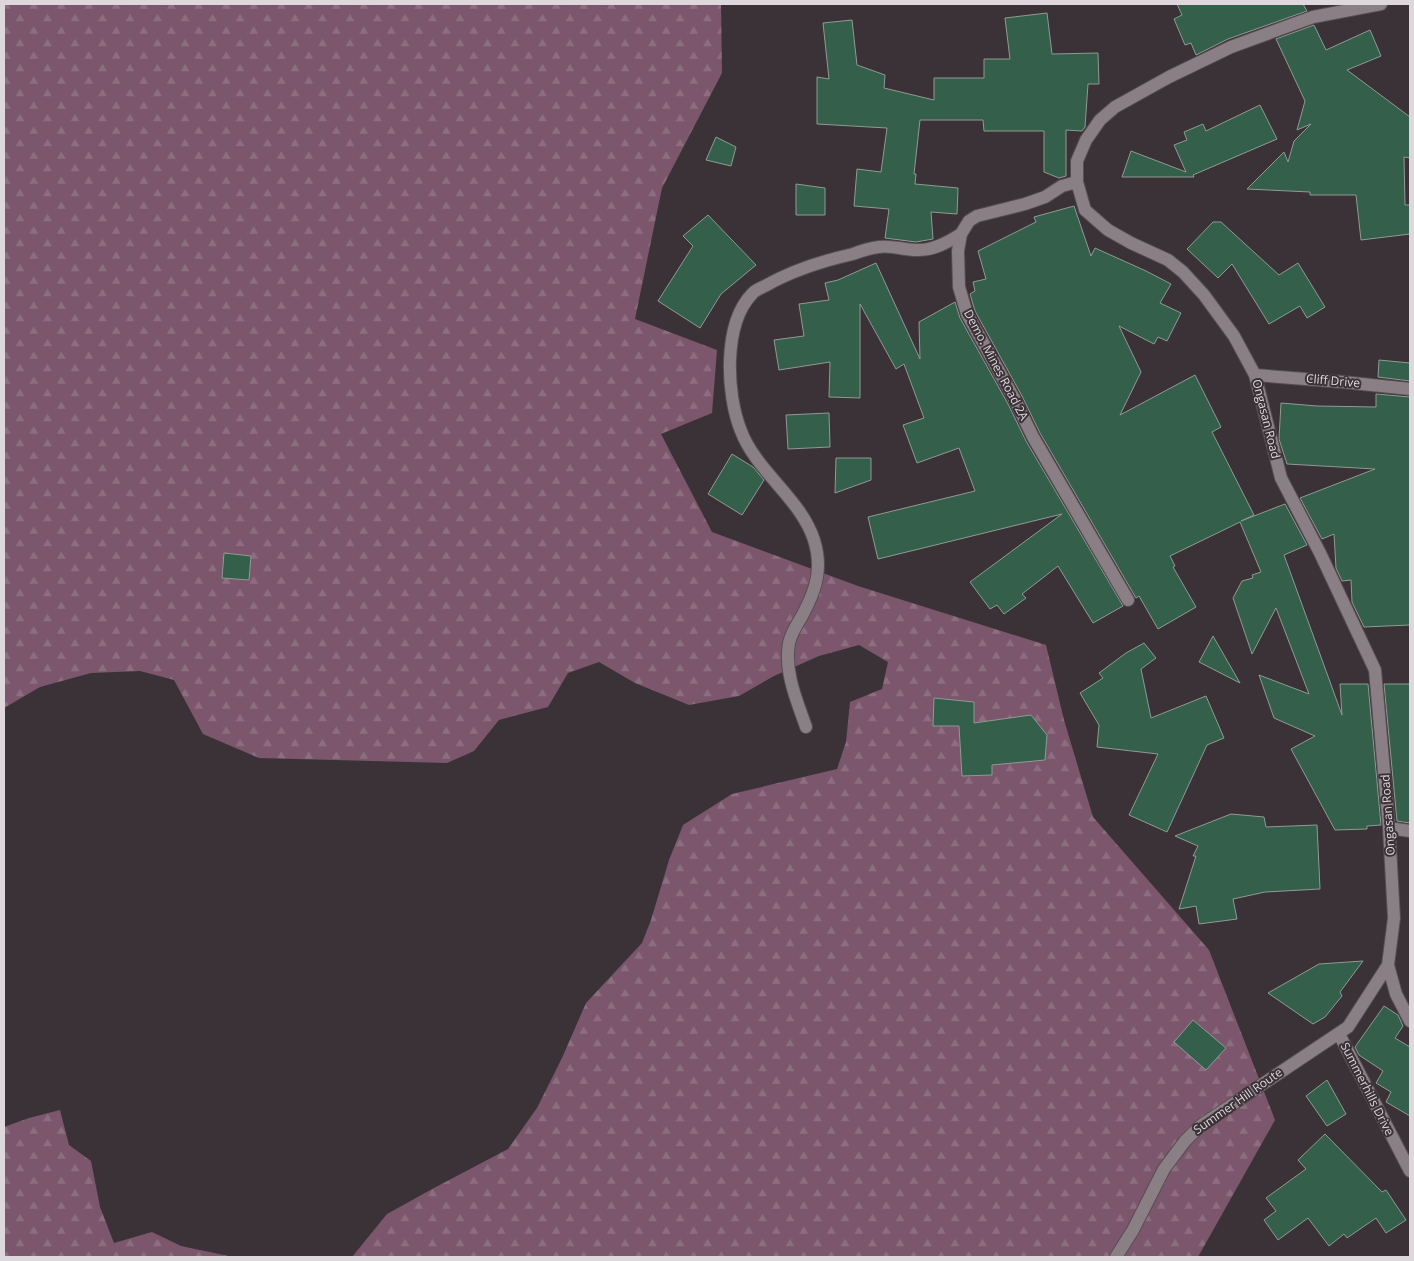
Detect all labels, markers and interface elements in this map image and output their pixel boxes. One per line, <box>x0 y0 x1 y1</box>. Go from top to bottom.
street label: Demo. Mines Road 2A <box>960 306 1033 423</box>
street label: Cliff Drive <box>1305 370 1361 391</box>
street label: Ongasan Road <box>1248 377 1285 460</box>
street label: Ongasan Road <box>1376 774 1399 856</box>
street label: Summerhills Drive <box>1337 1039 1398 1139</box>
street label: Summer Hill Route <box>1190 1063 1286 1138</box>

